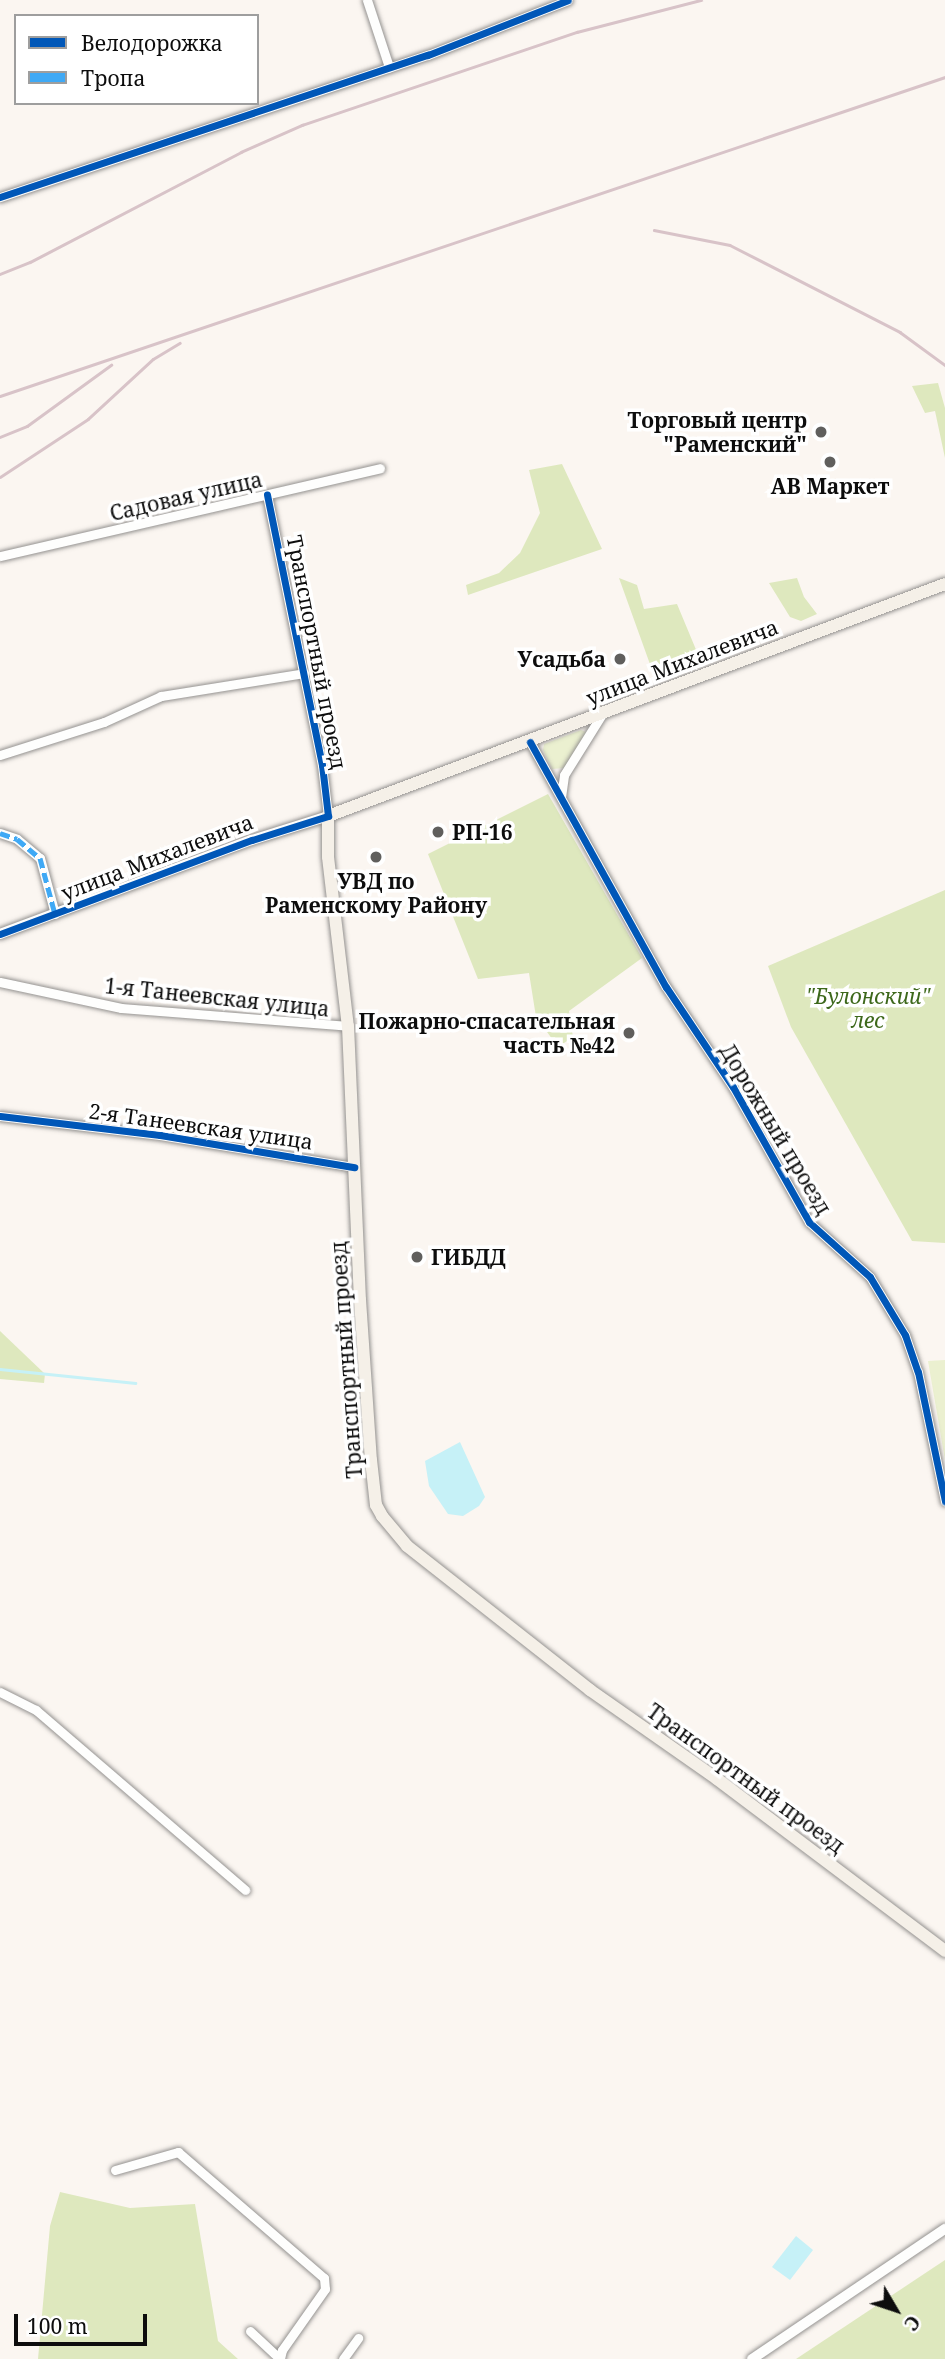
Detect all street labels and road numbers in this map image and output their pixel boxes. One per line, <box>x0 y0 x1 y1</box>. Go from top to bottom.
street label: Садовая улица <box>107 466 265 526</box>
street label: Транспортный проезд <box>282 533 352 771</box>
street label: улица Михалевича <box>582 614 782 710</box>
street label: улица Михалевича <box>57 809 257 905</box>
street label: 1-я Танеевская улица <box>103 973 331 1021</box>
street label: Дорожный проезд <box>715 1039 837 1219</box>
street label: 2-я Танеевская улица <box>87 1098 315 1154</box>
street label: Транспортный проезд <box>325 1241 367 1479</box>
street label: Транспортный проезд <box>642 1698 850 1858</box>

